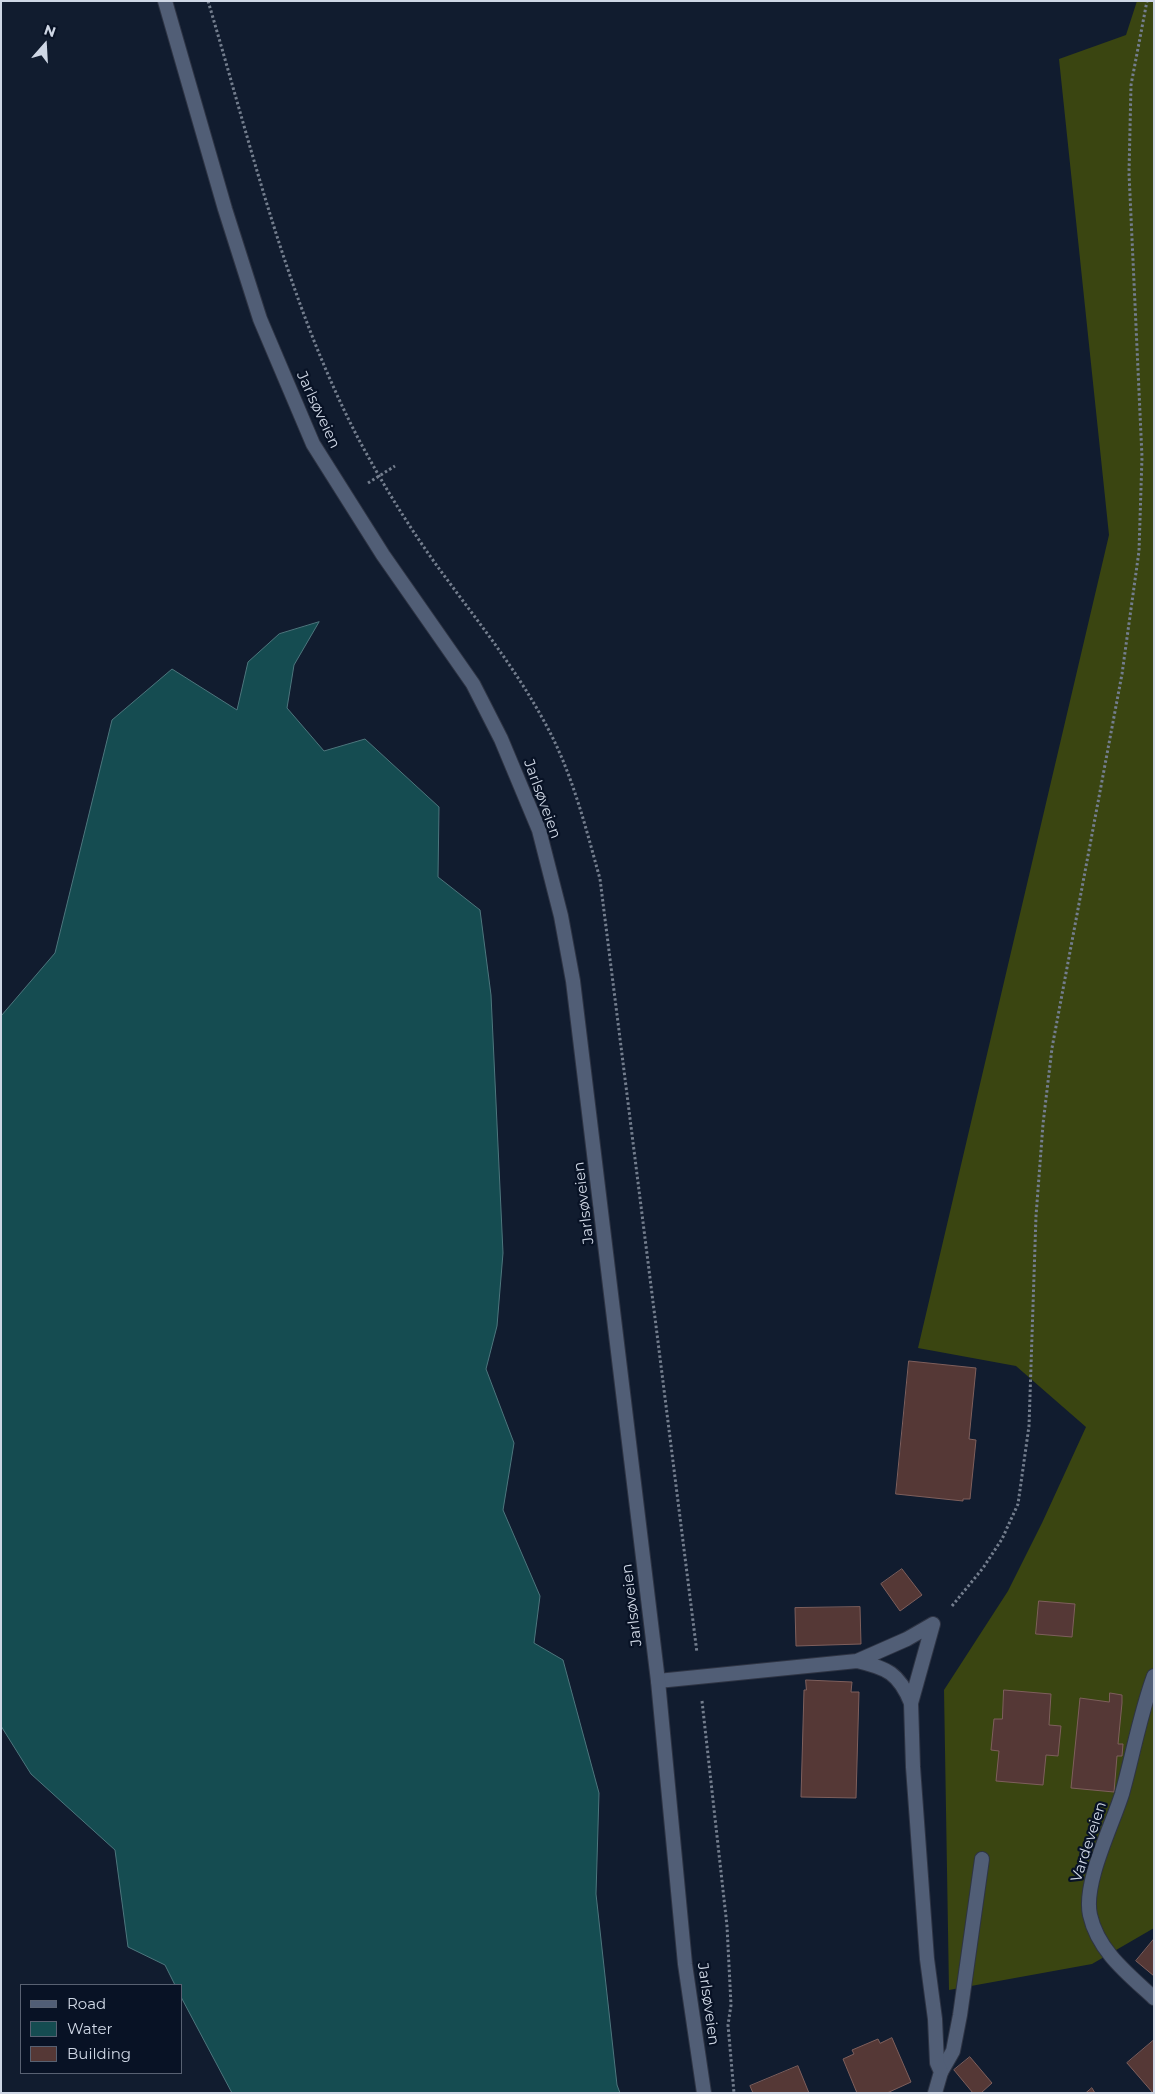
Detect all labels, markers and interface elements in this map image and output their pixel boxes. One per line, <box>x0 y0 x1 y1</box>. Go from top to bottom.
north arrow <box>20 20 70 70</box>
text: N <box>42 20 58 41</box>
street label: Jarlsøveien <box>292 369 344 451</box>
street label: Jarlsøveien <box>519 757 565 841</box>
street label: Jarlsøveien <box>570 1161 598 1245</box>
street label: Jarlsøveien <box>618 1563 646 1647</box>
street label: Vardeveien <box>1068 1799 1110 1885</box>
street label: Jarlsøveien <box>693 1962 723 2046</box>
legend <box>20 1984 182 2074</box>
text: Road <box>67 1994 106 2013</box>
text: Water <box>67 2019 113 2038</box>
text: Building <box>67 2044 131 2063</box>

